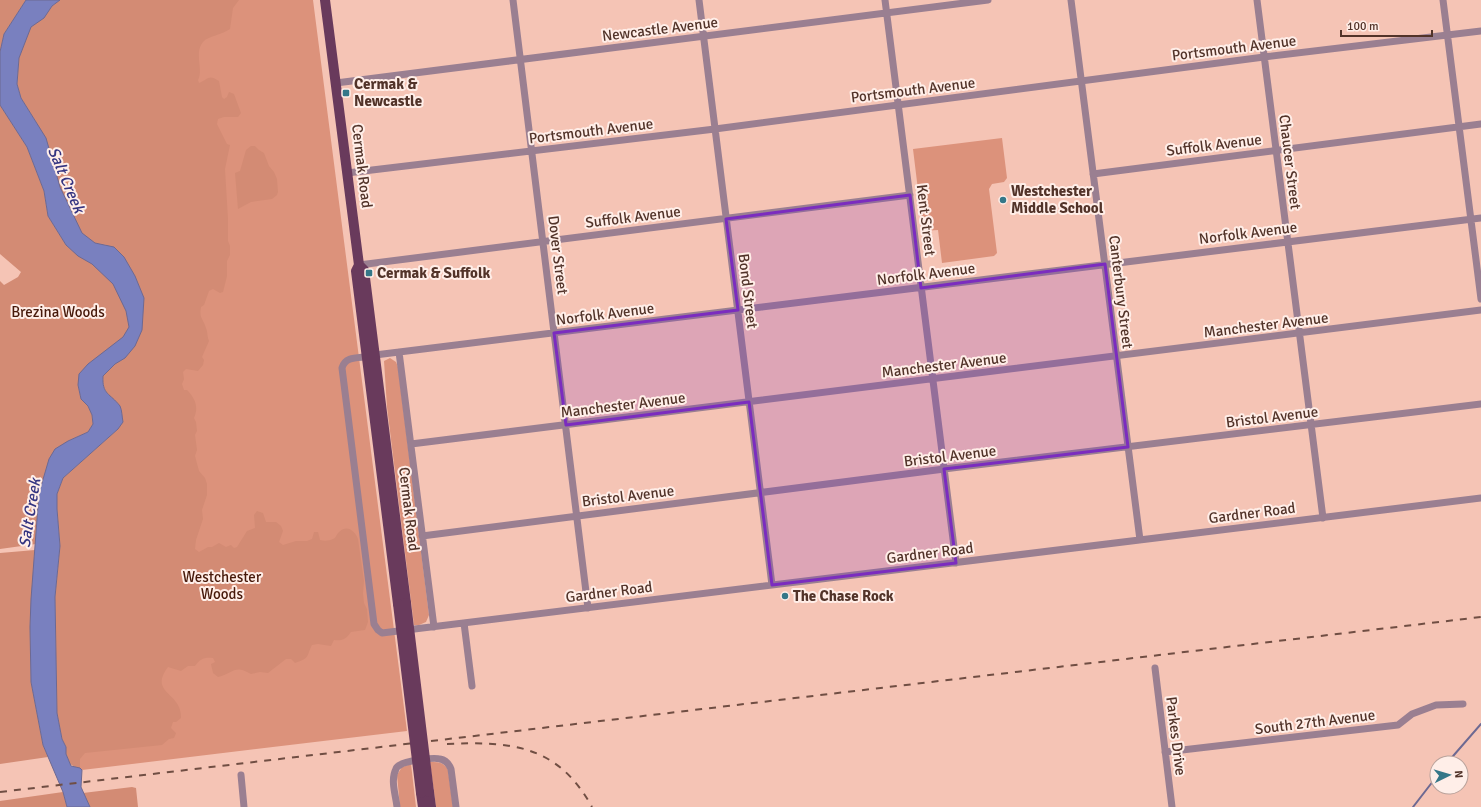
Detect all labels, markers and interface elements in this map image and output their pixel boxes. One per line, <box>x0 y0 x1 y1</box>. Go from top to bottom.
scale bar <box>1341 12 1432 38</box>
street label: Newcastle Avenue <box>601 13 719 45</box>
text: 100 m <box>1347 19 1379 34</box>
street label: Portsmouth Avenue <box>1171 31 1297 65</box>
street label: Portsmouth Avenue <box>850 73 976 107</box>
place label: Cermak & Newcastle <box>354 75 422 110</box>
marker: Cermak & Newcastle <box>341 88 351 98</box>
street label: Portsmouth Avenue <box>528 114 654 148</box>
street label: Chaucer Street <box>1275 114 1305 210</box>
street label: Cermak Road <box>348 123 376 209</box>
street label: Suffolk Avenue <box>1165 130 1263 160</box>
water label: Salt Creek <box>43 144 90 218</box>
place label: Westchester Middle School <box>1011 182 1104 217</box>
street label: Kent Street <box>913 183 939 257</box>
marker: Westchester Middle School <box>998 195 1008 205</box>
street label: Suffolk Avenue <box>584 202 682 232</box>
street label: Dover Street <box>544 214 572 296</box>
street label: Norfolk Avenue <box>1198 218 1298 248</box>
street label: Canterbury Street <box>1105 234 1137 350</box>
street label: Bond Street <box>734 252 762 330</box>
street label: Norfolk Avenue <box>876 259 976 289</box>
place label: Cermak & Suffolk <box>377 264 491 282</box>
marker: Cermak & Suffolk <box>364 268 374 278</box>
street label: Norfolk Avenue <box>555 299 655 329</box>
park label: Brezina Woods <box>11 303 105 321</box>
street label: Manchester Avenue <box>1203 308 1329 342</box>
street label: Manchester Avenue <box>881 348 1007 382</box>
street label: Manchester Avenue <box>560 388 686 422</box>
street label: Bristol Avenue <box>1225 402 1319 432</box>
street label: Bristol Avenue <box>903 441 997 471</box>
street label: Cermak Road <box>395 466 423 552</box>
water label: Salt Creek <box>15 475 46 549</box>
street label: Bristol Avenue <box>581 481 675 511</box>
street label: Gardner Road <box>1208 499 1296 527</box>
street label: Gardner Road <box>886 539 974 567</box>
park label: Westchester Woods <box>183 568 262 603</box>
street label: Gardner Road <box>565 578 653 606</box>
place label: The Chase Rock <box>793 587 894 605</box>
marker: The Chase Rock <box>780 591 790 601</box>
street label: Parkes Drive <box>1162 695 1190 777</box>
street label: South 27th Avenue <box>1254 706 1376 738</box>
north arrow <box>1429 755 1469 795</box>
text: N <box>1452 770 1465 779</box>

